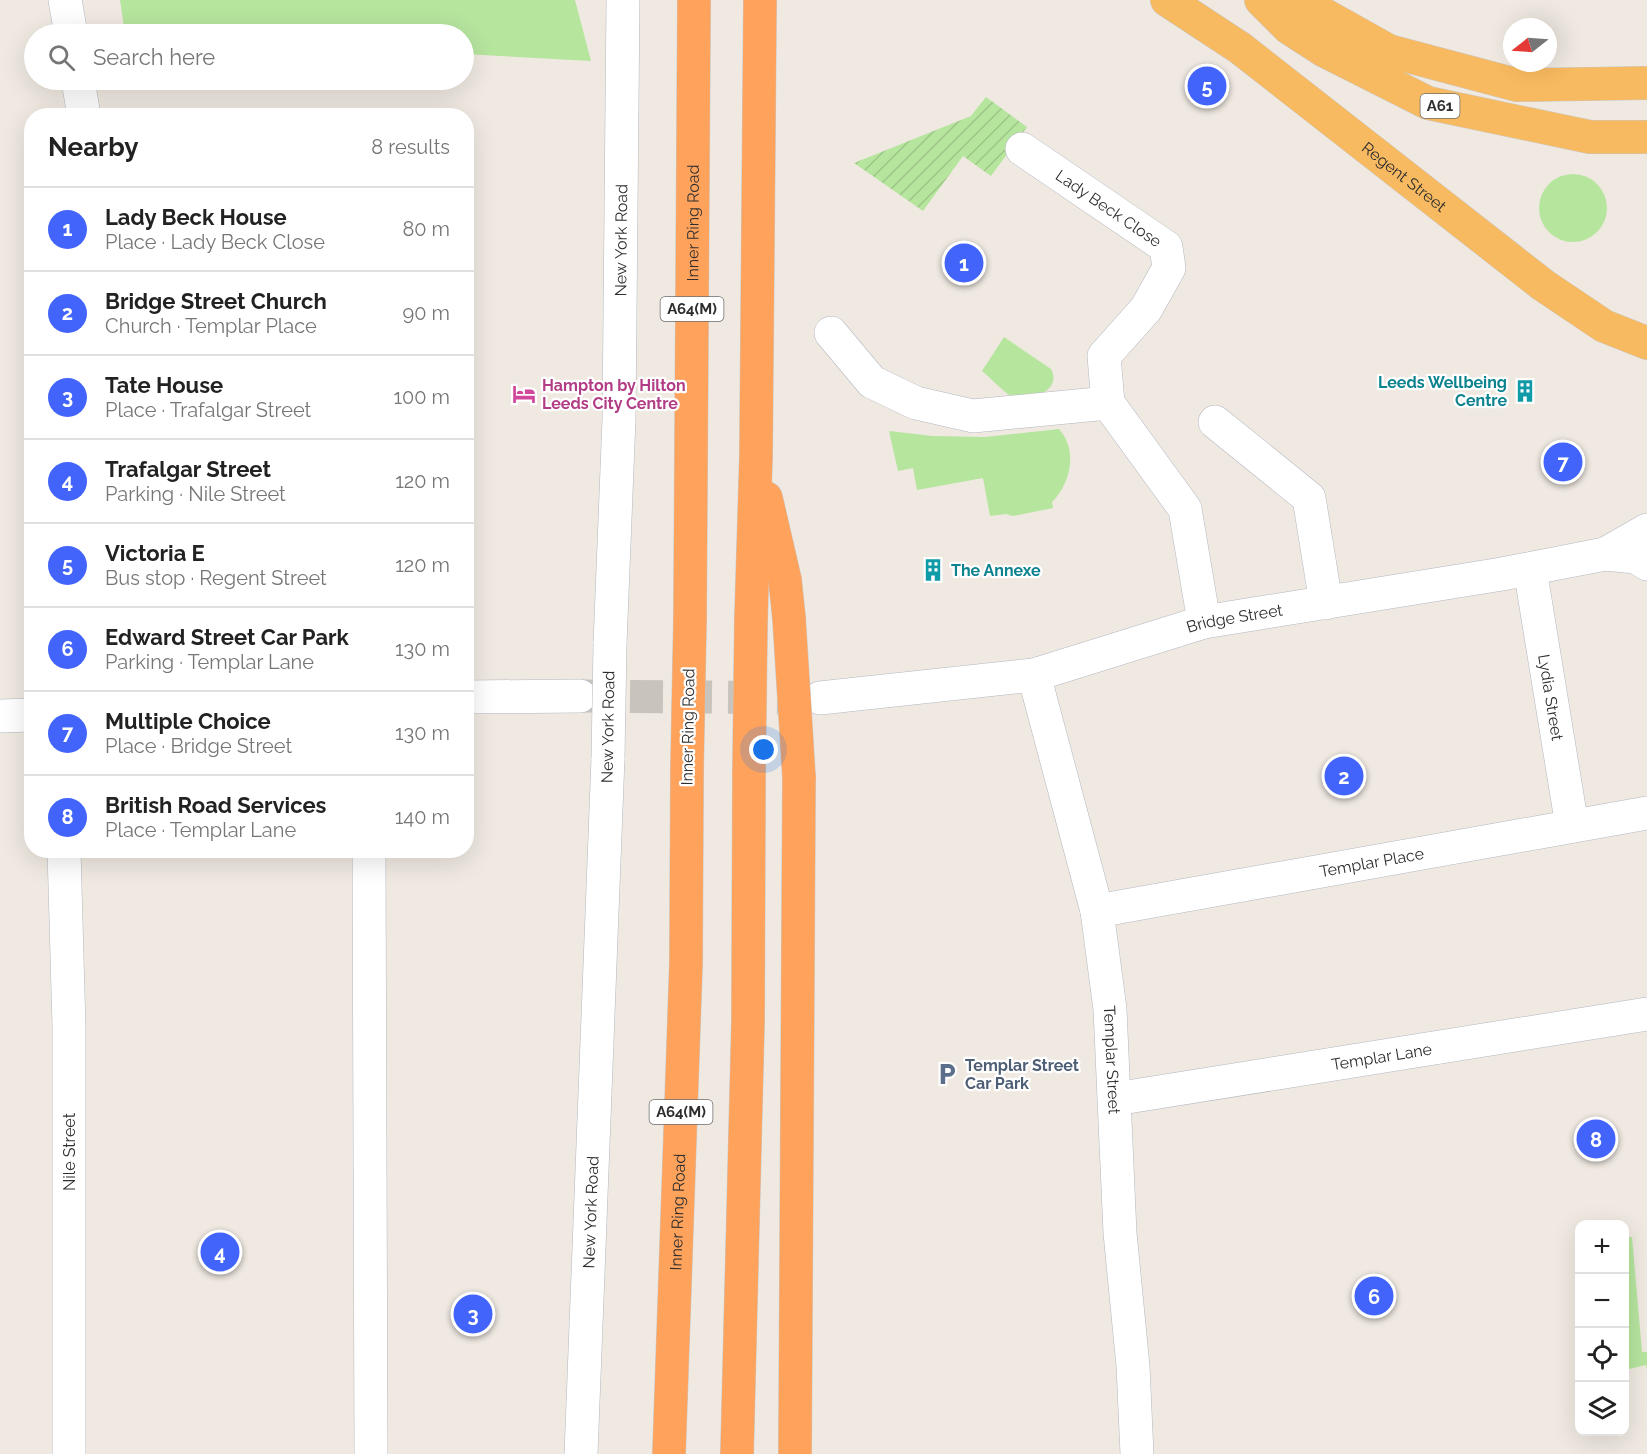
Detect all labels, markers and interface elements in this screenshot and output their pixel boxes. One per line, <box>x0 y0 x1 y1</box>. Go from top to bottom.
north arrow <box>1503 18 1557 72</box>
search box <box>24 24 474 90</box>
icon: search <box>45 41 78 74</box>
text: Search here <box>93 44 215 70</box>
pin: 5 <box>1188 64 1226 109</box>
road number: A61 <box>1420 94 1460 118</box>
text: Nearby <box>48 132 138 162</box>
text: 8 results <box>371 135 450 159</box>
street label: Regent Street <box>1358 138 1451 216</box>
street label: Inner Ring Road <box>683 164 702 282</box>
street label: Lady Beck Close <box>1052 165 1165 251</box>
street label: New York Road <box>611 184 631 297</box>
text: Lady Beck House <box>105 204 287 230</box>
text: 1 <box>63 217 72 241</box>
text: 80 m <box>402 217 450 241</box>
text: Place · Lady Beck Close <box>105 230 325 254</box>
pin: 1 <box>944 240 984 286</box>
text: Bridge Street Church <box>105 288 327 314</box>
road number: A64(M) <box>660 297 724 321</box>
text: 2 <box>62 301 73 325</box>
text: 90 m <box>403 301 450 325</box>
text: Church · Templar Place <box>105 314 317 338</box>
text: Tate House <box>105 372 223 398</box>
place label: Leeds Wellbeing Centre <box>1378 373 1507 410</box>
place label: Hampton by Hilton Leeds City Centre <box>542 376 686 413</box>
building icon: Leeds Wellbeing Centre <box>1512 378 1538 404</box>
hotel icon: Hampton by Hilton Leeds City Centre <box>511 381 537 407</box>
text: 3 <box>62 385 73 409</box>
text: 100 m <box>393 385 450 409</box>
text: Place · Trafalgar Street <box>105 398 311 422</box>
pin: 7 <box>1544 440 1582 484</box>
text: Trafalgar Street <box>105 456 271 482</box>
text: 4 <box>62 469 73 493</box>
text: 120 m <box>395 469 450 493</box>
text: Parking · Nile Street <box>105 482 286 506</box>
text: Victoria E <box>105 540 205 566</box>
text: 5 <box>62 553 73 577</box>
text: 120 m <box>395 553 450 577</box>
building icon: The Annexe <box>920 557 946 583</box>
place label: The Annexe <box>951 561 1041 580</box>
text: Bus stop · Regent Street <box>105 566 327 590</box>
street label: Bridge Street <box>1184 600 1285 636</box>
text: Edward Street Car Park <box>105 624 349 650</box>
text: 6 <box>61 637 74 661</box>
text: 130 m <box>395 637 450 661</box>
text: Parking · Templar Lane <box>105 650 314 674</box>
street label: Lydia Street <box>1535 653 1567 742</box>
street label: Inner Ring Road <box>677 668 699 786</box>
street label: New York Road <box>598 671 618 783</box>
text: Multiple Choice <box>105 708 271 734</box>
text: 7 <box>62 721 73 745</box>
text: 130 m <box>395 721 450 745</box>
text: Place · Bridge Street <box>105 734 292 758</box>
your location <box>749 735 778 764</box>
pin: 2 <box>1324 754 1364 798</box>
text: British Road Services <box>105 792 326 818</box>
text: 8 <box>61 805 74 829</box>
text: 140 m <box>395 805 450 829</box>
text: Place · Templar Lane <box>105 818 296 842</box>
street label: Templar Place <box>1318 843 1425 881</box>
street label: Templar Street <box>1100 1005 1124 1115</box>
street label: Templar Lane <box>1330 1039 1433 1074</box>
place label: Templar Street Car Park <box>965 1056 1079 1093</box>
parking icon: Templar Street Car Park <box>934 1061 960 1087</box>
road number: A64(M) <box>650 1100 712 1124</box>
street label: Nile Street <box>60 1112 79 1191</box>
pin: 8 <box>1576 1116 1616 1162</box>
street label: Inner Ring Road <box>666 1153 689 1271</box>
street label: New York Road <box>579 1156 602 1269</box>
map controls <box>1575 1220 1629 1436</box>
button: + <box>1575 1220 1629 1274</box>
pin: 4 <box>200 1230 240 1274</box>
pin: 6 <box>1354 1274 1394 1318</box>
button: − <box>1575 1274 1629 1328</box>
pin: 3 <box>454 1292 492 1336</box>
button: locate <box>1575 1328 1629 1382</box>
button: layers <box>1575 1382 1629 1436</box>

